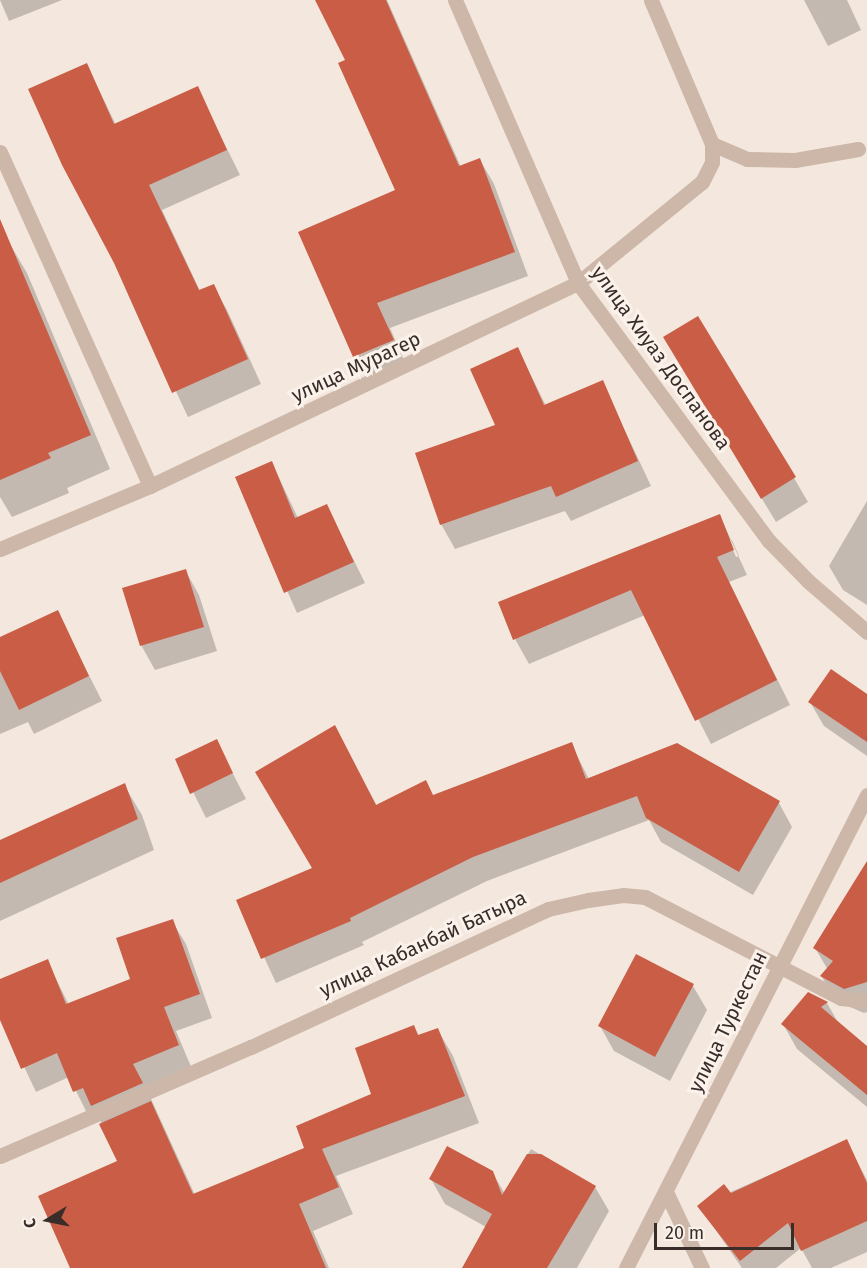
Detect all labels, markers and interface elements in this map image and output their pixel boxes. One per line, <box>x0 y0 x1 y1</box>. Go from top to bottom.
street label: улица Хиуаз Доспанова <box>586 261 736 455</box>
street label: улица Мурагер <box>288 327 424 407</box>
street label: улица Кабанбай Батыра <box>316 885 530 1003</box>
street label: улица Туркестан <box>683 948 773 1096</box>
north arrow <box>18 1190 78 1250</box>
scale bar <box>657 1211 796 1249</box>
text: С <box>20 1217 40 1229</box>
text: 20 m <box>665 1222 704 1244</box>

